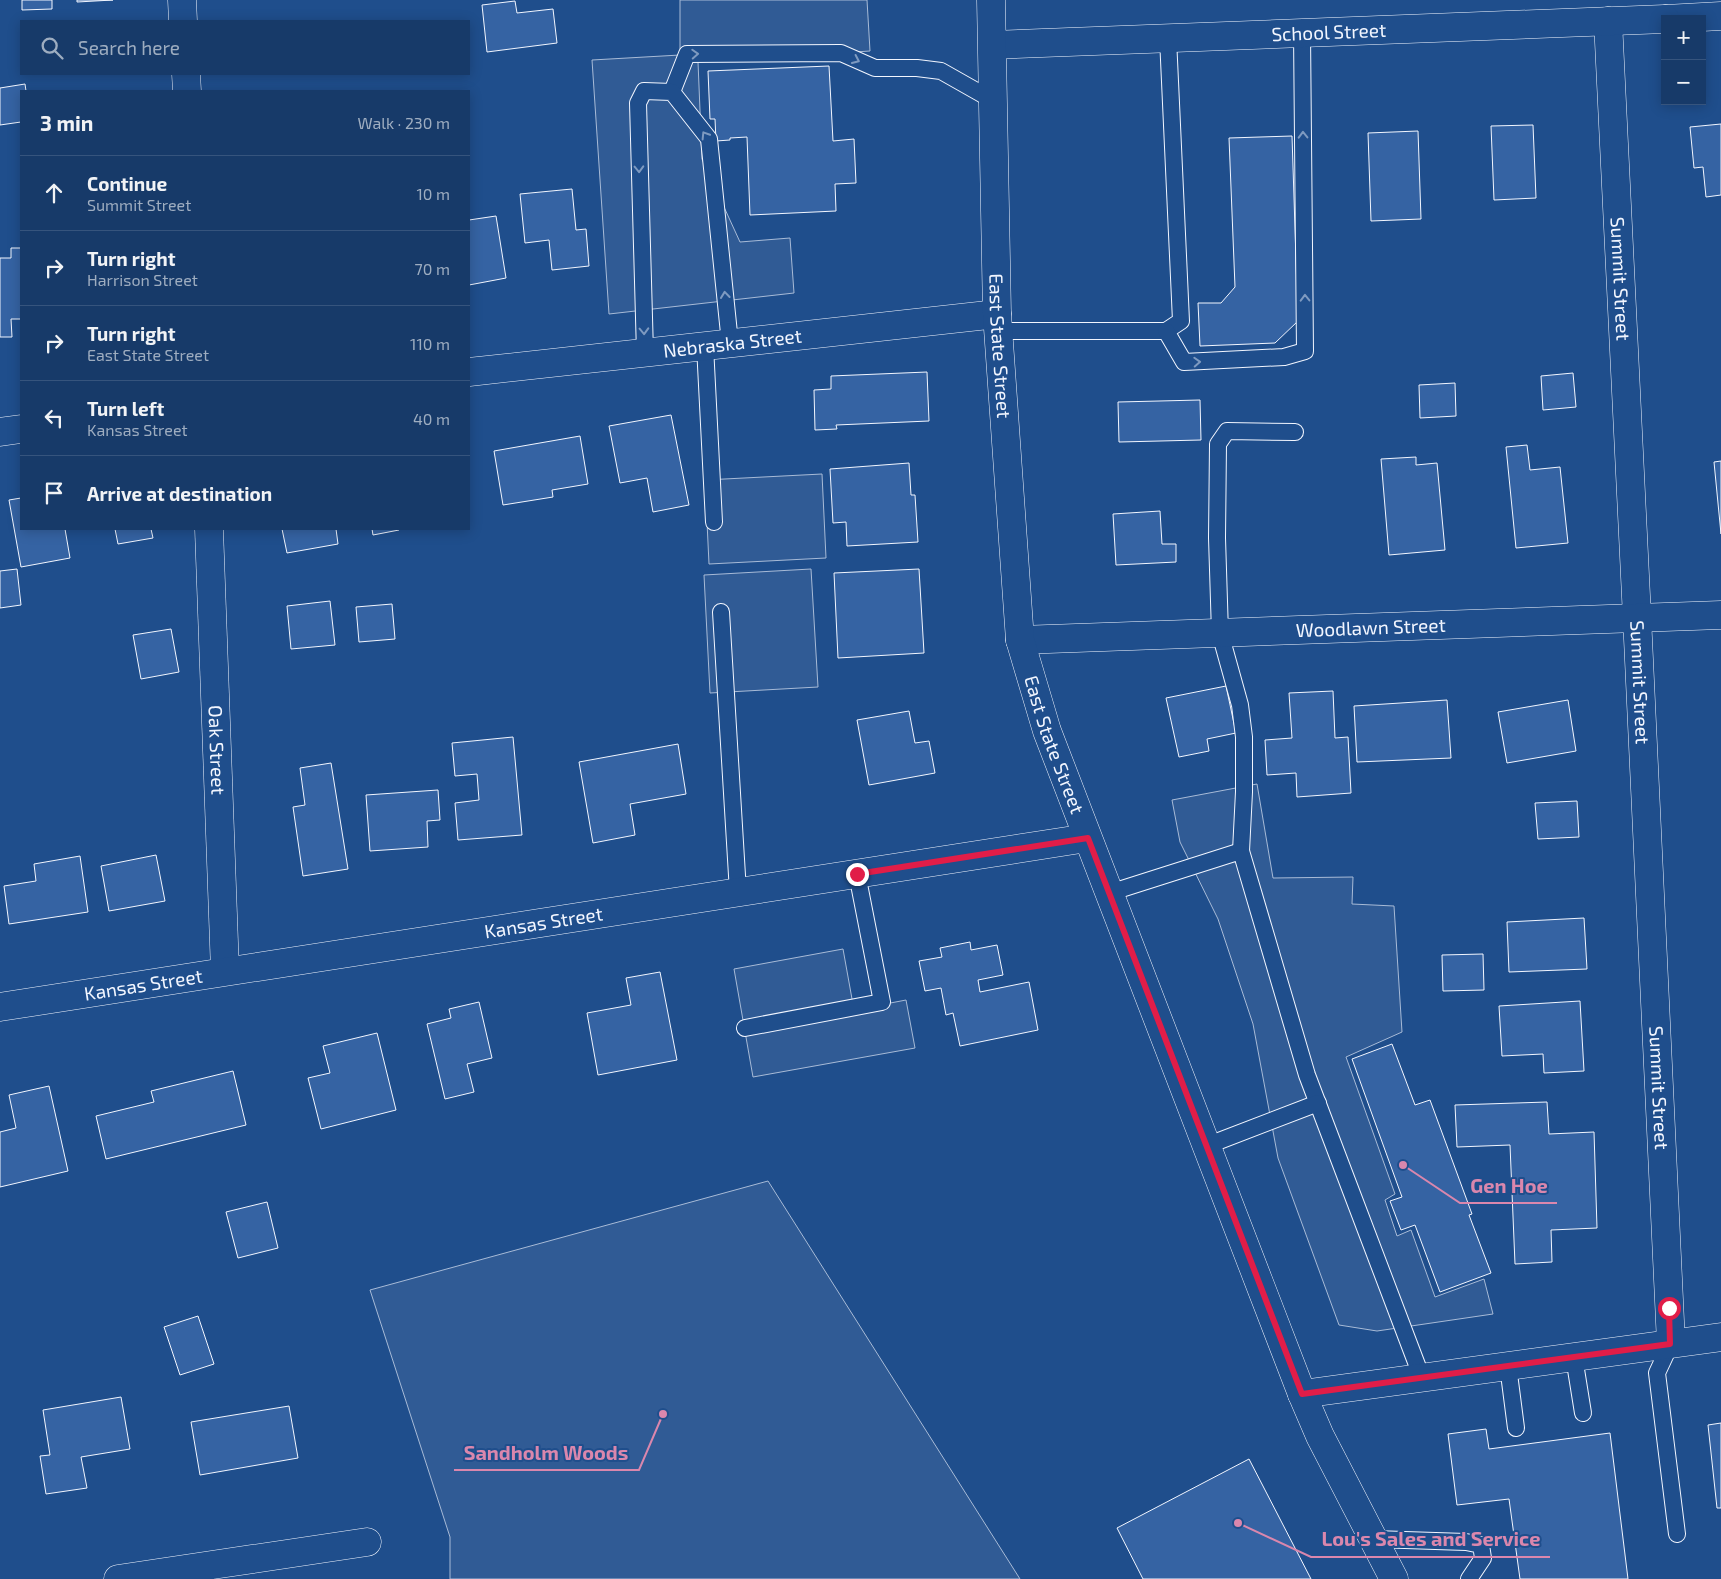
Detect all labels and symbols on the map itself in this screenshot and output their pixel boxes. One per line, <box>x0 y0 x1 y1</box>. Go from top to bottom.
street label: School Street <box>1271 18 1387 45</box>
one-way arrow <box>692 49 700 59</box>
one-way arrow <box>851 53 860 64</box>
one-way arrow <box>702 131 712 140</box>
one-way arrow <box>1298 131 1308 138</box>
one-way arrow <box>634 165 645 173</box>
street label: Summit Street <box>1607 216 1636 341</box>
street label: East State Street <box>985 273 1016 419</box>
one-way arrow <box>720 291 731 299</box>
one-way arrow <box>1300 293 1310 301</box>
street label: Nebraska Street <box>662 324 803 362</box>
one-way arrow <box>639 328 649 336</box>
one-way arrow <box>1193 356 1201 367</box>
street label: Woodlawn Street <box>1295 613 1446 641</box>
street label: Summit Street <box>1626 620 1655 745</box>
street label: East State Street <box>1020 673 1090 817</box>
street label: Oak Street <box>204 705 231 795</box>
route end <box>846 863 869 886</box>
street label: Kansas Street <box>483 901 604 943</box>
street label: Kansas Street <box>82 964 204 1005</box>
street label: Summit Street <box>1645 1025 1674 1150</box>
callout: Gen Hoe <box>1460 1168 1557 1203</box>
text: Gen Hoe <box>1470 1173 1548 1197</box>
route start <box>1658 1297 1681 1320</box>
callout: Sandholm Woods <box>454 1435 639 1470</box>
text: Sandholm Woods <box>464 1440 628 1464</box>
callout: Lou's Sales and Service <box>1311 1522 1550 1557</box>
text: Lou's Sales and Service <box>1322 1526 1540 1550</box>

